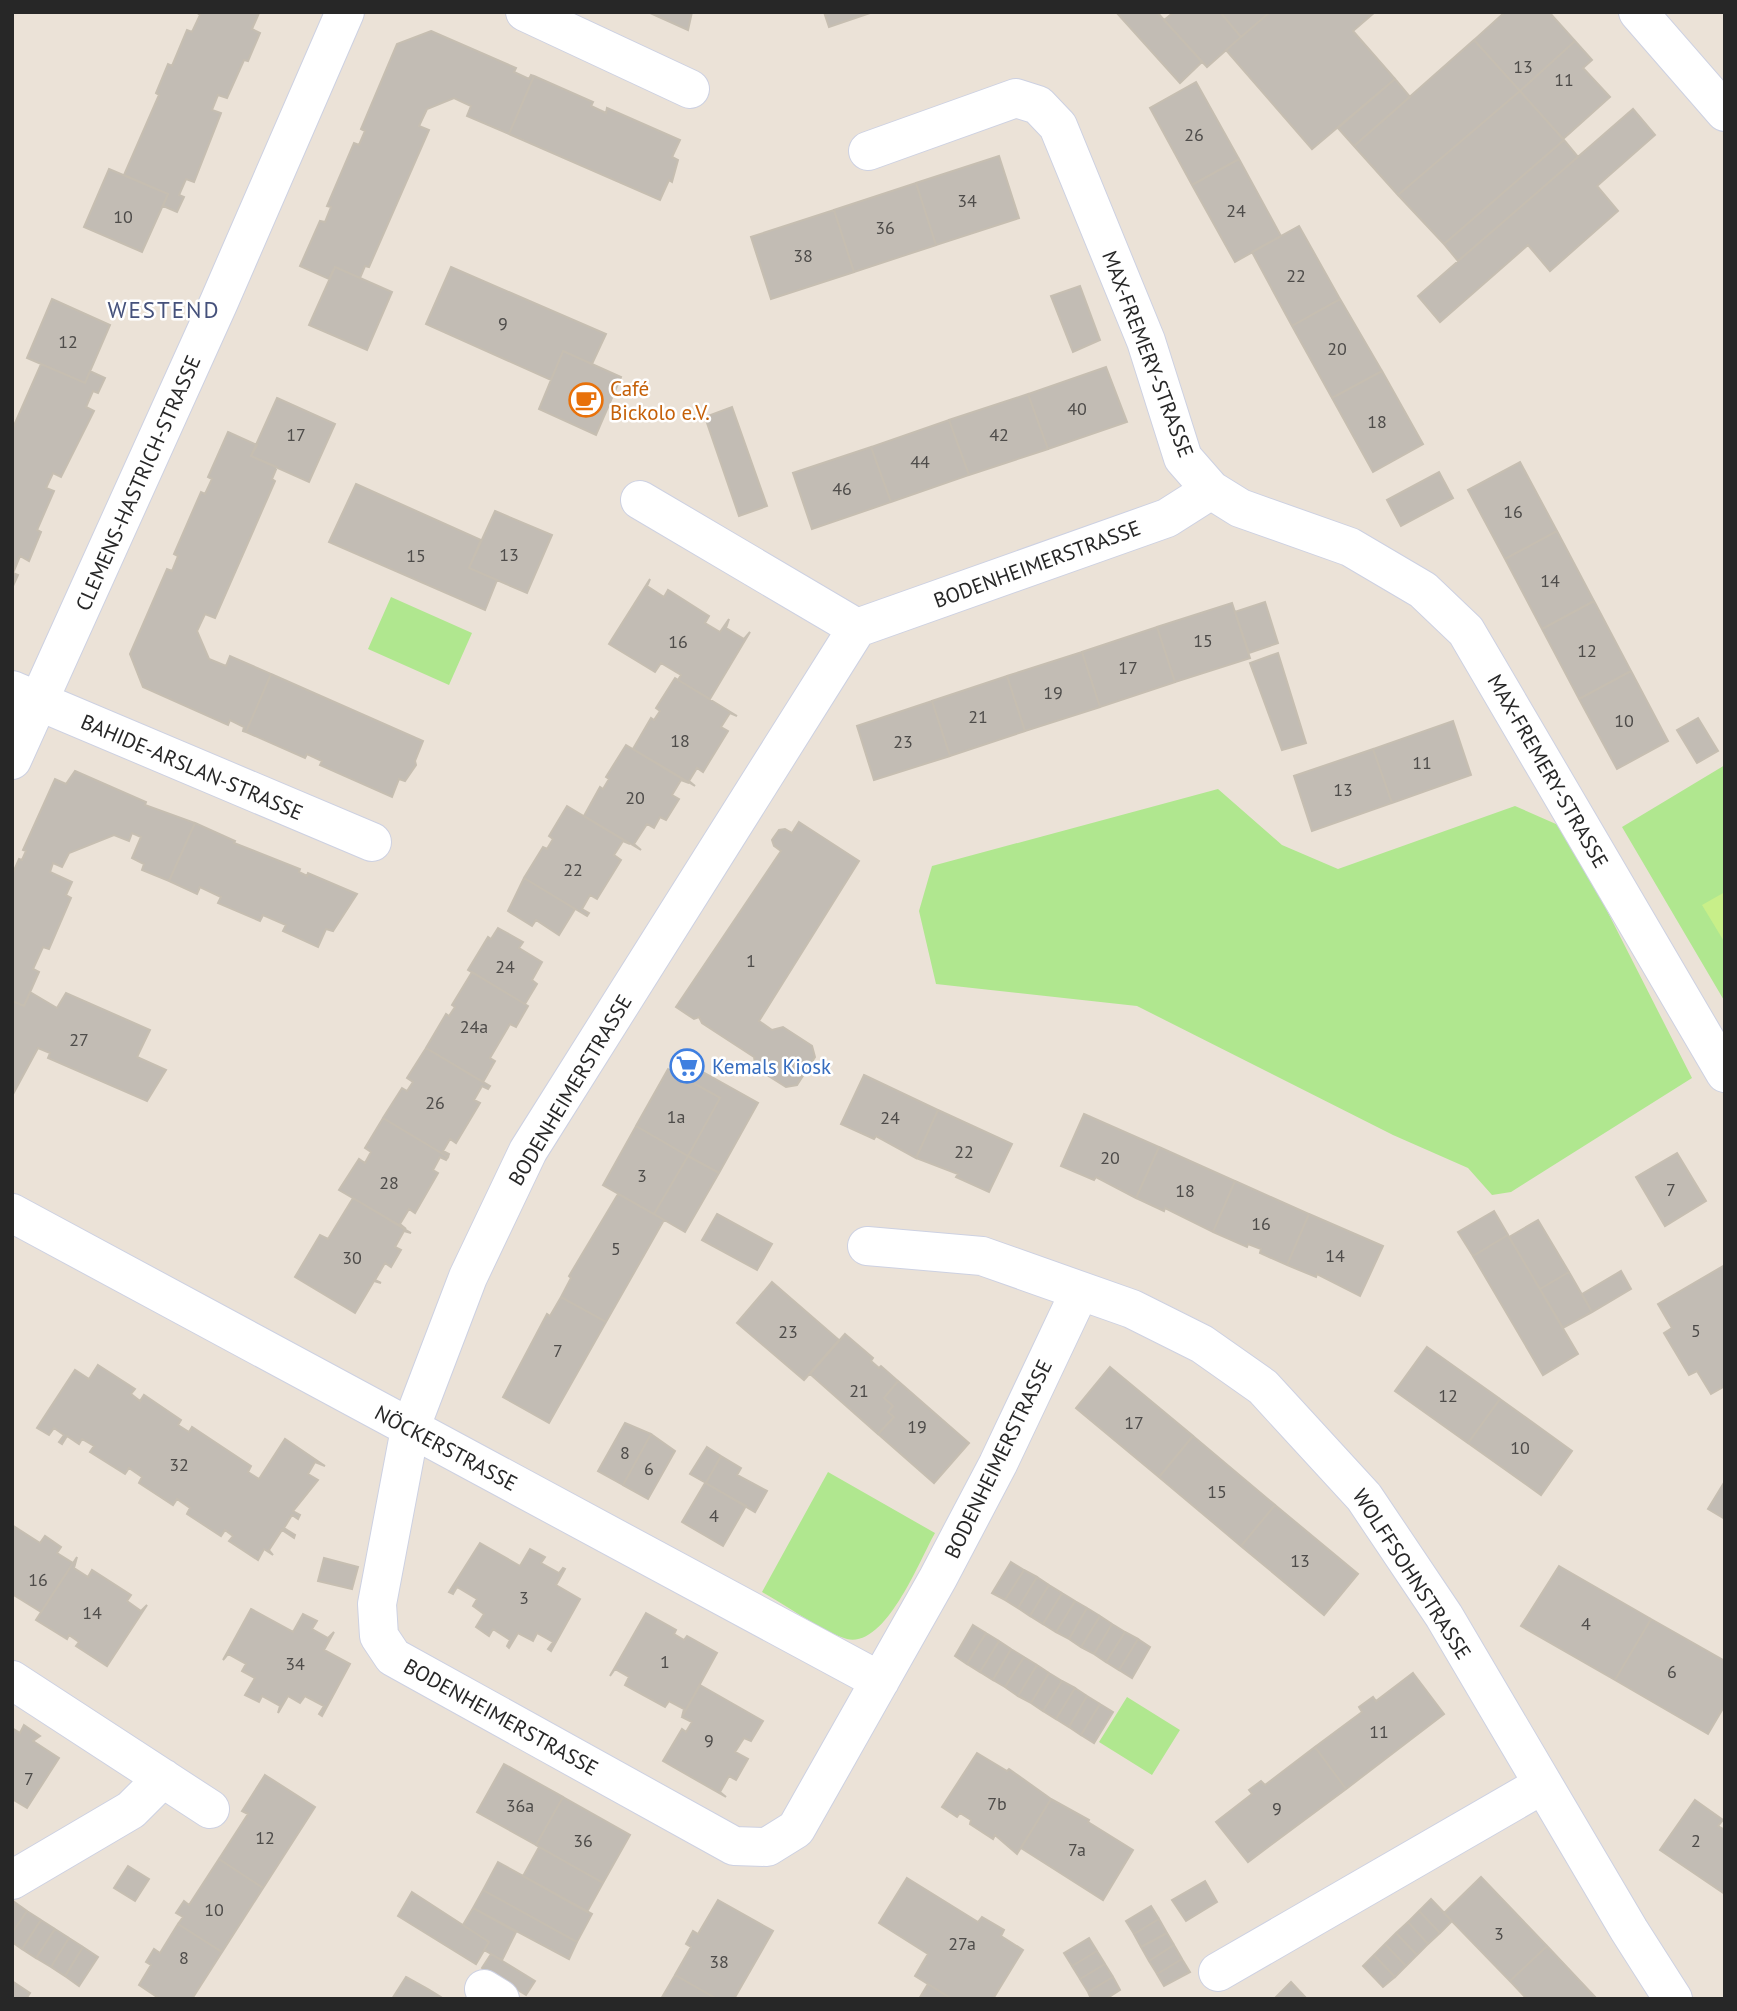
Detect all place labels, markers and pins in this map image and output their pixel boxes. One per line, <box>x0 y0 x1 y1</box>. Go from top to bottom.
place label: Café Bickolo e.V. <box>610 375 710 426</box>
cafe icon: Café Bickolo e.V. <box>567 381 605 419</box>
supermarket icon: Kemals Kiosk <box>668 1047 706 1085</box>
place label: Kemals Kiosk <box>712 1053 831 1080</box>

